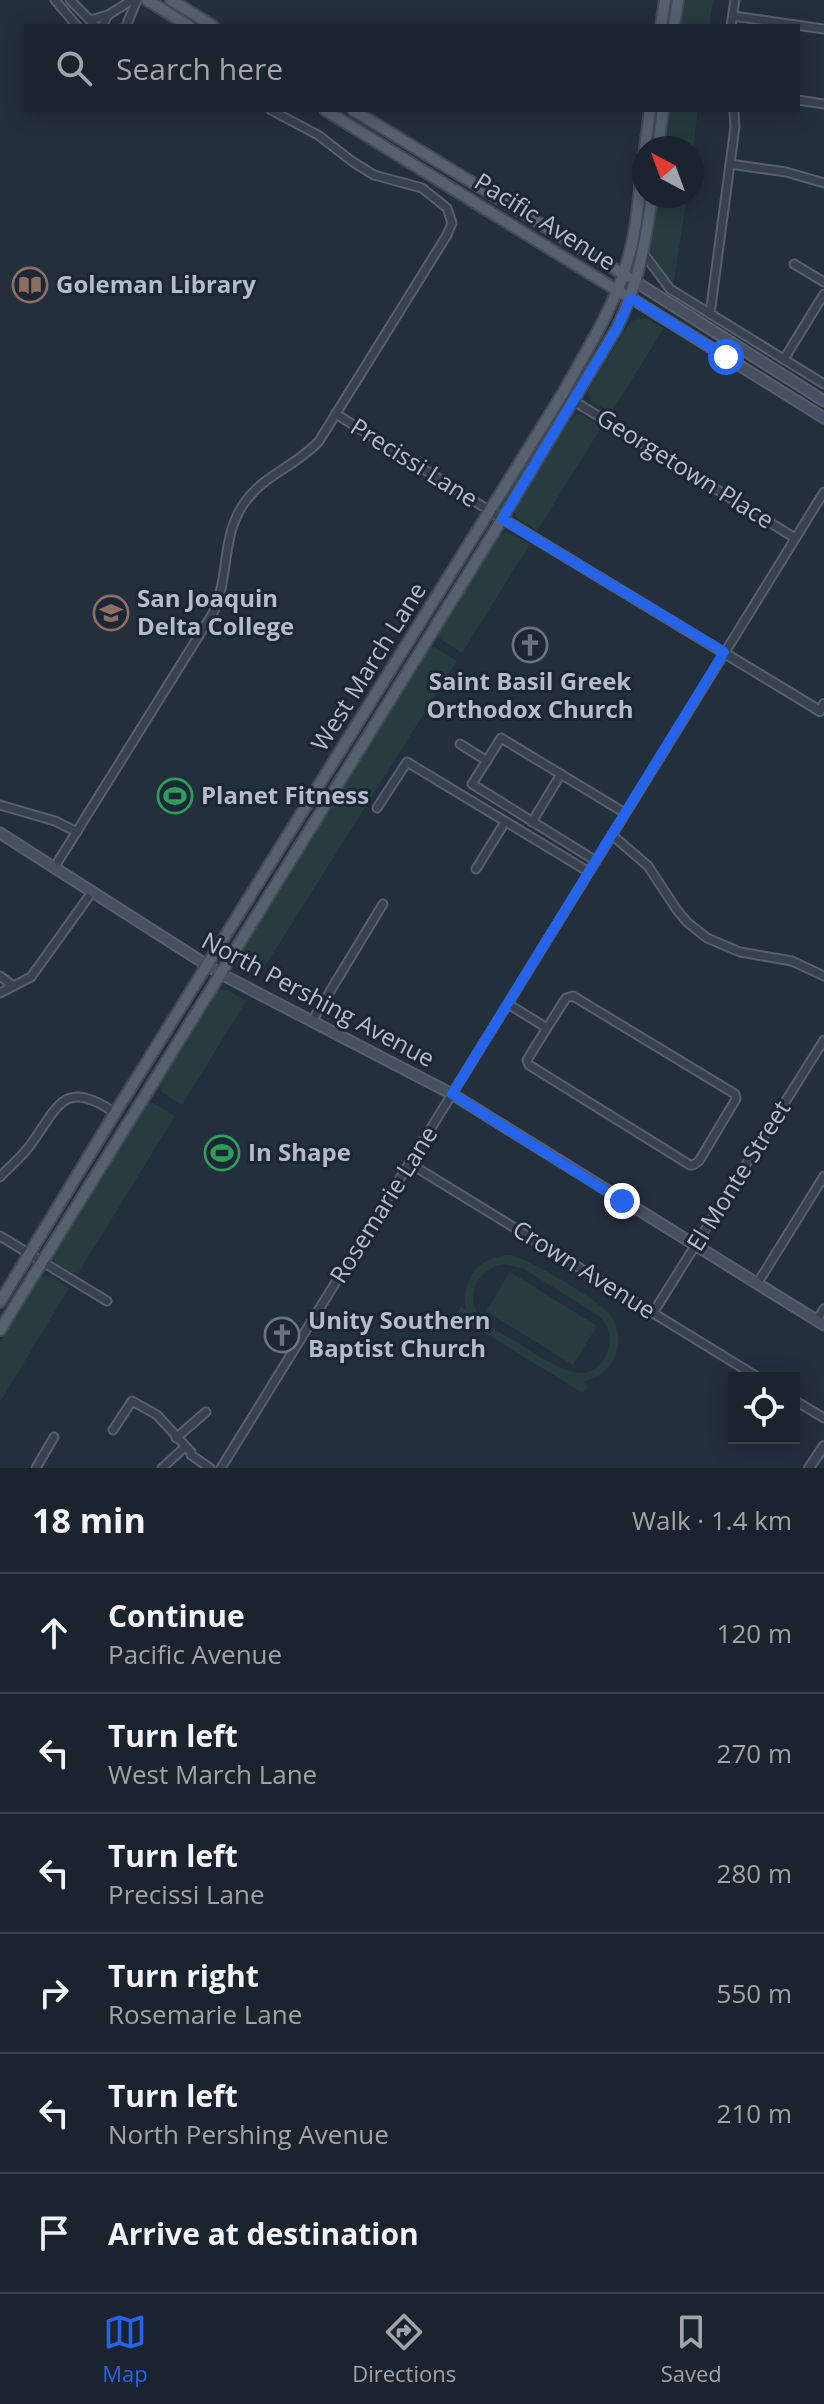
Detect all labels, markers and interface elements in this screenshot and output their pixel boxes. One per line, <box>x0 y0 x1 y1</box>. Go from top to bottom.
search box <box>24 24 800 112</box>
icon: search <box>52 46 96 90</box>
text: Search here <box>116 48 283 89</box>
north arrow <box>632 136 704 208</box>
street label: Pacific Avenue <box>469 164 623 277</box>
library icon: Goleman Library <box>11 266 49 304</box>
place label: Goleman Library <box>56 267 256 300</box>
route start <box>708 339 744 375</box>
street label: Georgetown Place <box>591 400 781 536</box>
street label: Precissi Lane <box>345 409 485 514</box>
street label: West March Lane <box>303 576 433 757</box>
place label: San Joaquin Delta College <box>137 581 294 642</box>
school or university icon: San Joaquin Delta College <box>92 594 130 632</box>
church icon: Saint Basil Greek Orthodox Church <box>511 626 549 664</box>
place label: Saint Basil Greek Orthodox Church <box>426 664 634 725</box>
sports icon: Planet Fitness <box>156 777 194 815</box>
place label: Planet Fitness <box>201 778 369 811</box>
street label: North Pershing Avenue <box>196 923 441 1074</box>
street label: El Monte Street <box>678 1094 797 1257</box>
street label: Rosemarie Lane <box>321 1119 444 1289</box>
sports icon: In Shape <box>203 1134 241 1172</box>
place label: In Shape <box>248 1135 351 1168</box>
route end <box>604 1183 640 1219</box>
street label: Crown Avenue <box>507 1212 662 1326</box>
place label: Unity Southern Baptist Church <box>308 1303 490 1364</box>
church icon: Unity Southern Baptist Church <box>263 1316 301 1354</box>
map controls <box>728 1372 800 1444</box>
button: locate <box>728 1372 800 1444</box>
text: 18 min <box>32 1497 146 1543</box>
text: Walk · 1.4 km <box>632 1502 792 1538</box>
text: Continue <box>108 1595 245 1636</box>
icon: ahead <box>32 1611 76 1655</box>
text: 120 m <box>717 1615 792 1651</box>
text: Pacific Avenue <box>108 1636 282 1672</box>
text: Turn left <box>108 1715 238 1756</box>
icon: left <box>32 1731 76 1775</box>
text: 270 m <box>717 1735 792 1771</box>
text: West March Lane <box>108 1756 317 1792</box>
text: Turn left <box>108 1835 238 1876</box>
icon: left <box>32 1851 76 1895</box>
text: 280 m <box>717 1855 792 1891</box>
text: Precissi Lane <box>108 1876 265 1912</box>
text: Turn right <box>108 1955 259 1996</box>
icon: right <box>32 1971 76 2015</box>
text: 550 m <box>717 1975 792 2011</box>
text: Rosemarie Lane <box>108 1996 302 2032</box>
text: Turn left <box>108 2075 238 2116</box>
icon: left <box>32 2091 76 2135</box>
text: 210 m <box>717 2095 792 2131</box>
text: North Pershing Avenue <box>108 2116 389 2152</box>
icon: arrive <box>32 2211 76 2255</box>
text: Arrive at destination <box>108 2213 419 2254</box>
tab: Map <box>102 2310 148 2388</box>
tab: Directions <box>352 2310 456 2388</box>
tab: Saved <box>661 2310 722 2388</box>

